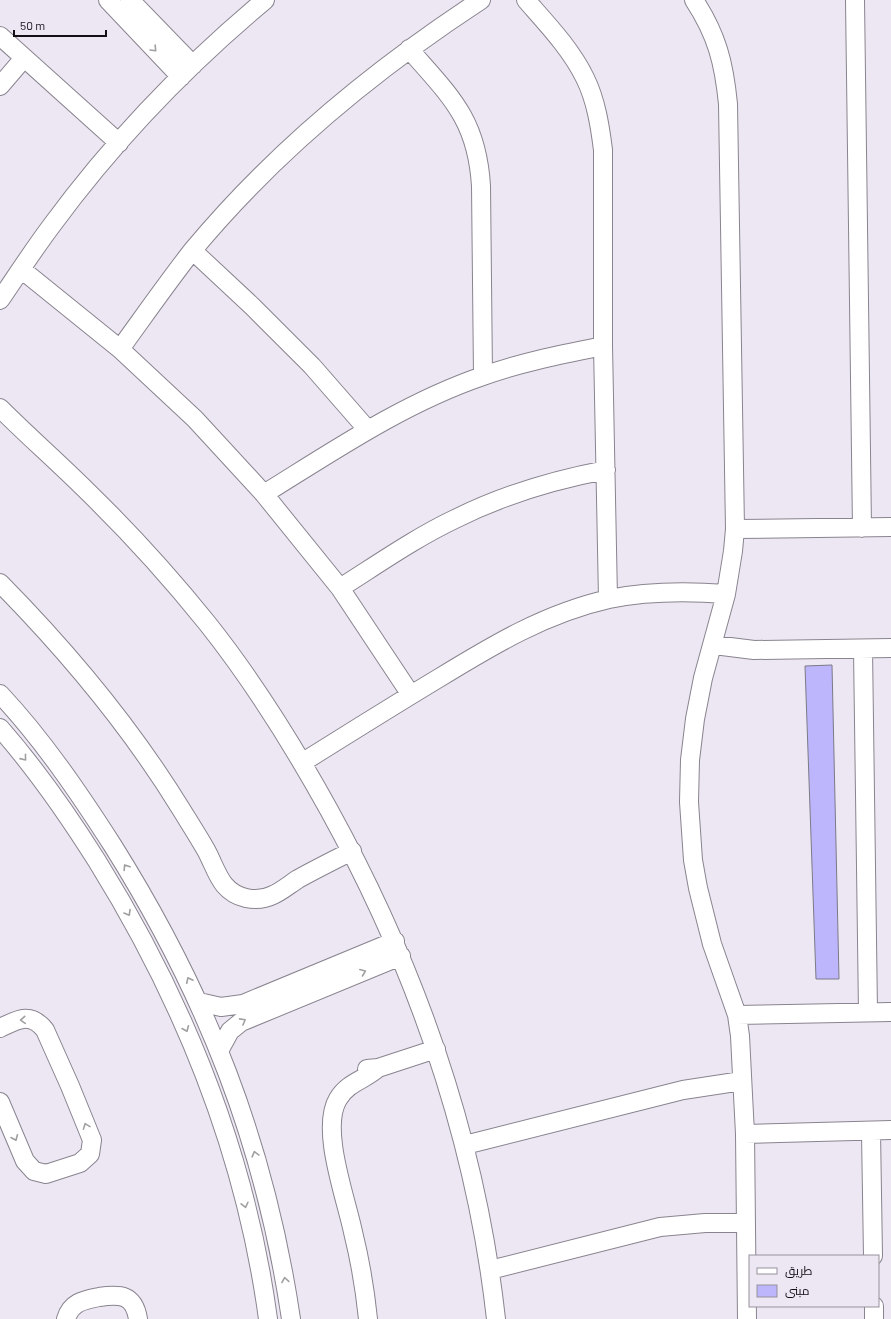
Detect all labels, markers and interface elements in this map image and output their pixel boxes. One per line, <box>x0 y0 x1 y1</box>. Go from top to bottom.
scale bar <box>14 12 106 38</box>
text: 50 m <box>20 18 45 32</box>
one-way arrow <box>149 44 157 52</box>
one-way arrow <box>20 754 27 761</box>
one-way arrow <box>123 864 131 871</box>
one-way arrow <box>123 909 130 916</box>
one-way arrow <box>359 968 366 976</box>
one-way arrow <box>186 977 194 985</box>
one-way arrow <box>20 1015 27 1024</box>
one-way arrow <box>239 1019 246 1026</box>
one-way arrow <box>181 1024 189 1032</box>
one-way arrow <box>83 1123 91 1131</box>
one-way arrow <box>11 1134 19 1141</box>
one-way arrow <box>251 1151 260 1158</box>
one-way arrow <box>241 1202 249 1208</box>
legend <box>749 1255 879 1307</box>
text: طريق <box>785 1263 813 1278</box>
one-way arrow <box>281 1277 290 1284</box>
text: مبنى <box>785 1283 810 1298</box>

